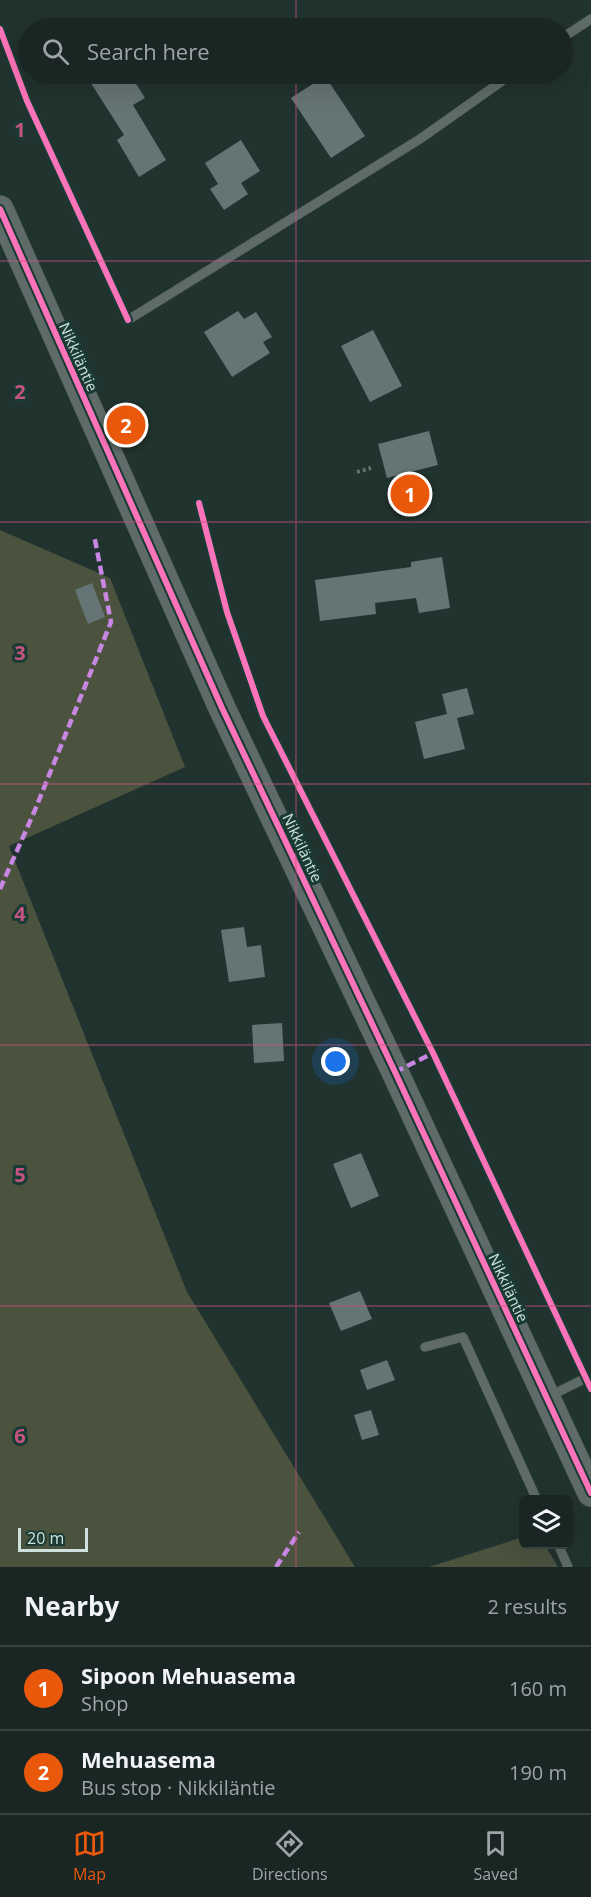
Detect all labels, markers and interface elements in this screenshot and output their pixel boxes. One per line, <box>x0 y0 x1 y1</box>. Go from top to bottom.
search box <box>18 18 573 84</box>
icon: search <box>39 35 72 68</box>
text: Search here <box>87 36 210 66</box>
text: 1 <box>14 116 26 143</box>
street label: Nikkiläntie <box>55 319 103 394</box>
text: 2 <box>14 378 26 405</box>
pin: 2 <box>106 402 146 448</box>
pin: 1 <box>390 472 430 516</box>
text: 3 <box>14 639 26 666</box>
street label: Nikkiläntie <box>278 810 328 885</box>
text: 4 <box>14 900 26 927</box>
your location <box>321 1047 350 1076</box>
text: 5 <box>14 1161 26 1188</box>
street label: Nikkiläntie <box>484 1250 534 1325</box>
text: 6 <box>14 1422 26 1449</box>
map controls <box>519 1495 573 1549</box>
button: layers <box>519 1495 573 1549</box>
scale bar <box>18 1525 88 1552</box>
text: 20 m <box>27 1527 64 1549</box>
text: Nearby <box>24 1588 119 1624</box>
text: 2 results <box>487 1593 567 1620</box>
text: Sipoon Mehuasema <box>81 1660 296 1690</box>
text: 1 <box>38 1675 49 1702</box>
text: 160 m <box>509 1675 567 1702</box>
text: Shop <box>81 1690 129 1717</box>
text: Mehuasema <box>81 1744 216 1774</box>
text: 2 <box>38 1759 49 1786</box>
text: 190 m <box>509 1759 567 1786</box>
text: Bus stop · Nikkiläntie <box>81 1774 276 1801</box>
tab: Map <box>73 1827 106 1885</box>
tab: Directions <box>252 1827 328 1885</box>
tab: Saved <box>474 1827 518 1885</box>

